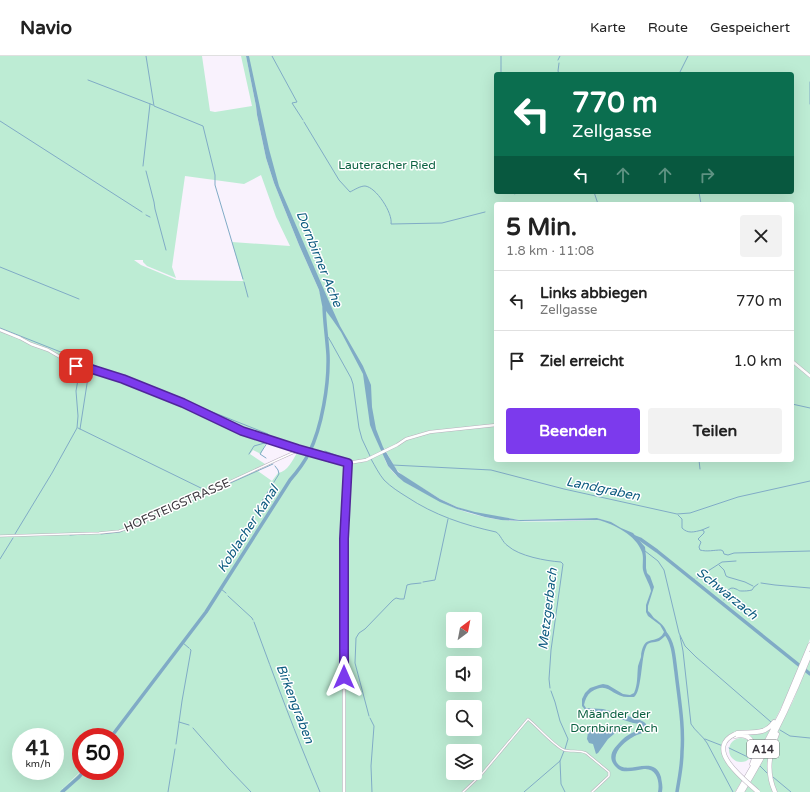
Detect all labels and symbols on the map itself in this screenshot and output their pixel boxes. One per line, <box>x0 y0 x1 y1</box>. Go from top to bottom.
park label: Lauteracher Ried <box>338 158 436 172</box>
water label: Dornbirner Ache <box>292 209 346 310</box>
pin <box>59 349 93 383</box>
water label: Landgraben <box>565 473 642 505</box>
street label: HOFSTEIGSTRASSE <box>122 475 233 535</box>
water label: Koblacher Kanal <box>214 481 283 575</box>
water label: Schwarzach <box>693 565 762 624</box>
water label: Metzgerbach <box>535 566 561 651</box>
north arrow <box>446 612 482 648</box>
position arrow <box>323 656 365 698</box>
water label: Birkengraben <box>273 662 318 747</box>
park label: Mäander der Dornbirner Ach <box>570 707 658 735</box>
speed limit sign: 50 <box>72 728 124 780</box>
road number: A14 <box>747 740 779 758</box>

